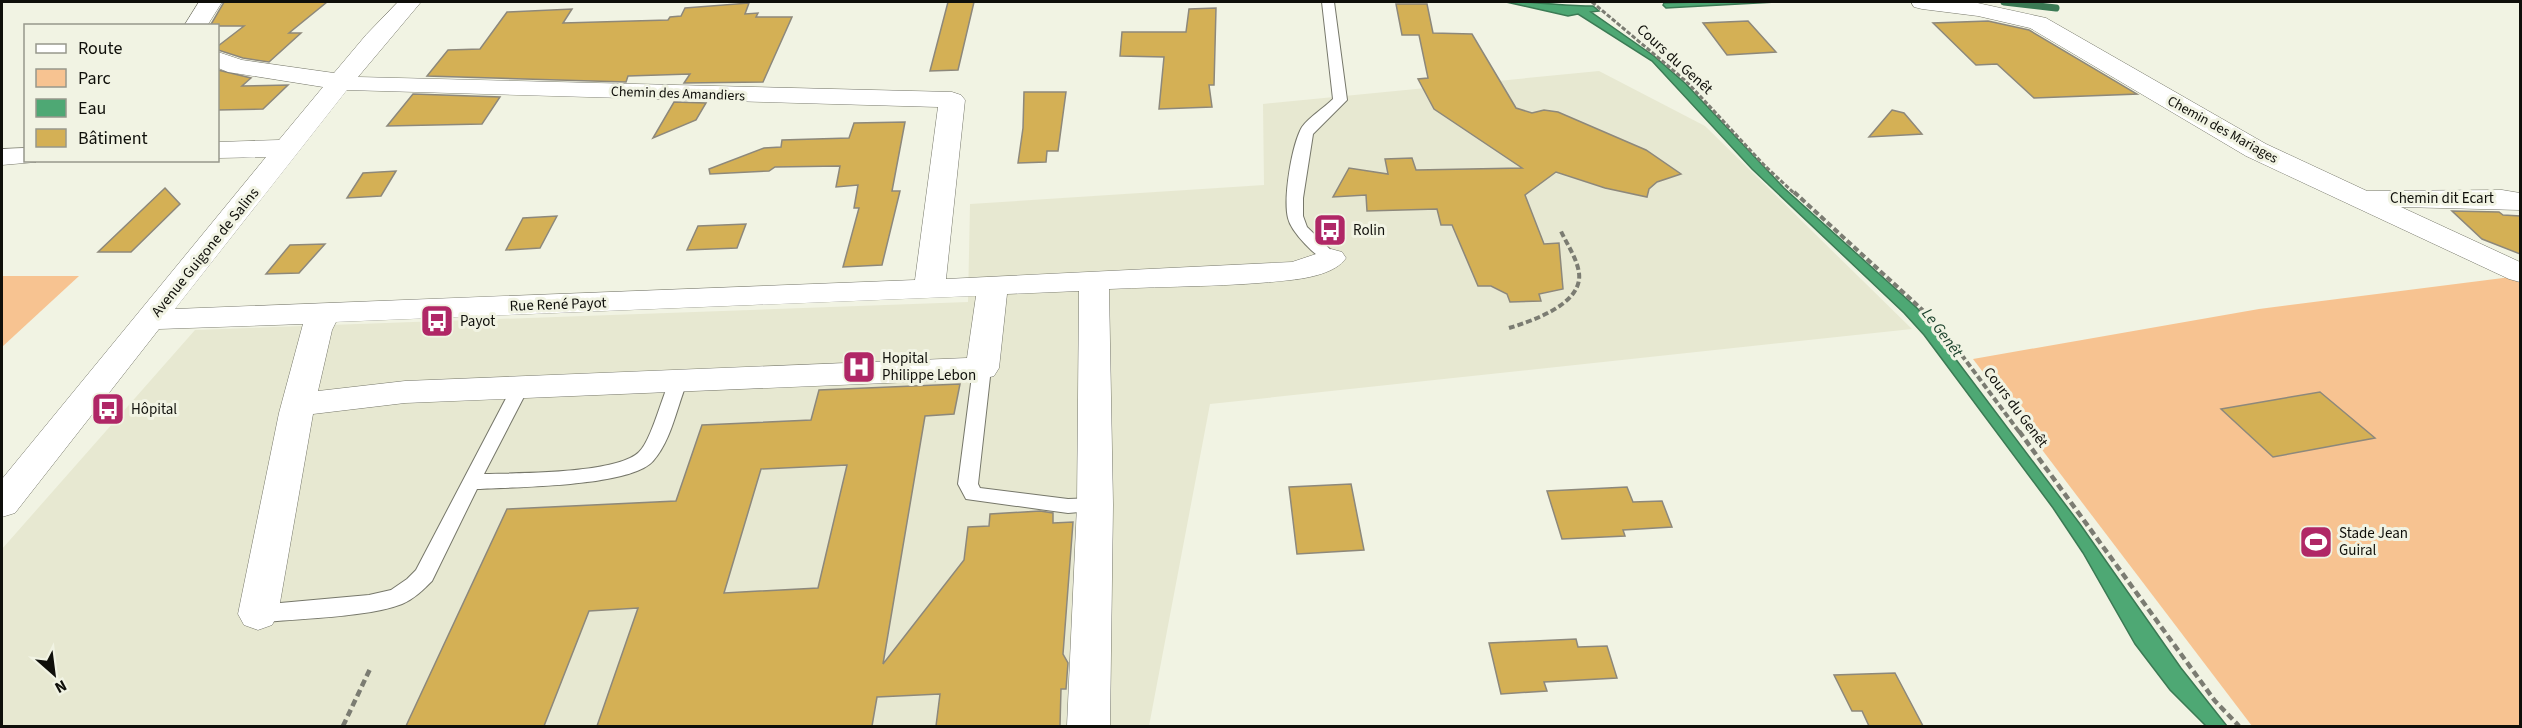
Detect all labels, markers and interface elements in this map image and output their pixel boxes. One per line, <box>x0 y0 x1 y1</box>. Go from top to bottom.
street label: Cours du Genêt <box>1632 19 1717 99</box>
legend <box>24 24 219 162</box>
text: Route <box>78 36 122 61</box>
text: Parc <box>78 66 111 91</box>
street label: Chemin des Amandiers <box>611 82 745 106</box>
street label: Chemin des Mariages <box>2164 91 2282 169</box>
text: Eau <box>78 96 106 121</box>
text: Bâtiment <box>78 126 148 151</box>
street label: Avenue Guigone de Salins <box>147 183 264 321</box>
street label: Chemin dit Ecart <box>2390 188 2494 209</box>
bus stop icon: Rolin <box>1312 212 1348 248</box>
place label: Rolin <box>1353 220 1385 241</box>
street label: Rue René Payot <box>509 292 607 317</box>
bus stop icon: Payot <box>419 303 455 339</box>
water label: Le Genêt <box>1917 304 1968 362</box>
place label: Payot <box>460 311 495 332</box>
place label: Hopital Philippe Lebon <box>882 348 976 386</box>
hospital icon: Hopital Philippe Lebon <box>841 349 877 385</box>
street label: Cours du Genêt <box>1978 363 2053 452</box>
bus stop icon: Hôpital <box>90 391 126 427</box>
place label: Hôpital <box>131 399 177 420</box>
place label: Stade Jean Guiral <box>2339 523 2408 561</box>
sports icon: Stade Jean Guiral <box>2298 524 2334 560</box>
north arrow <box>24 644 84 704</box>
text: N <box>51 674 70 699</box>

